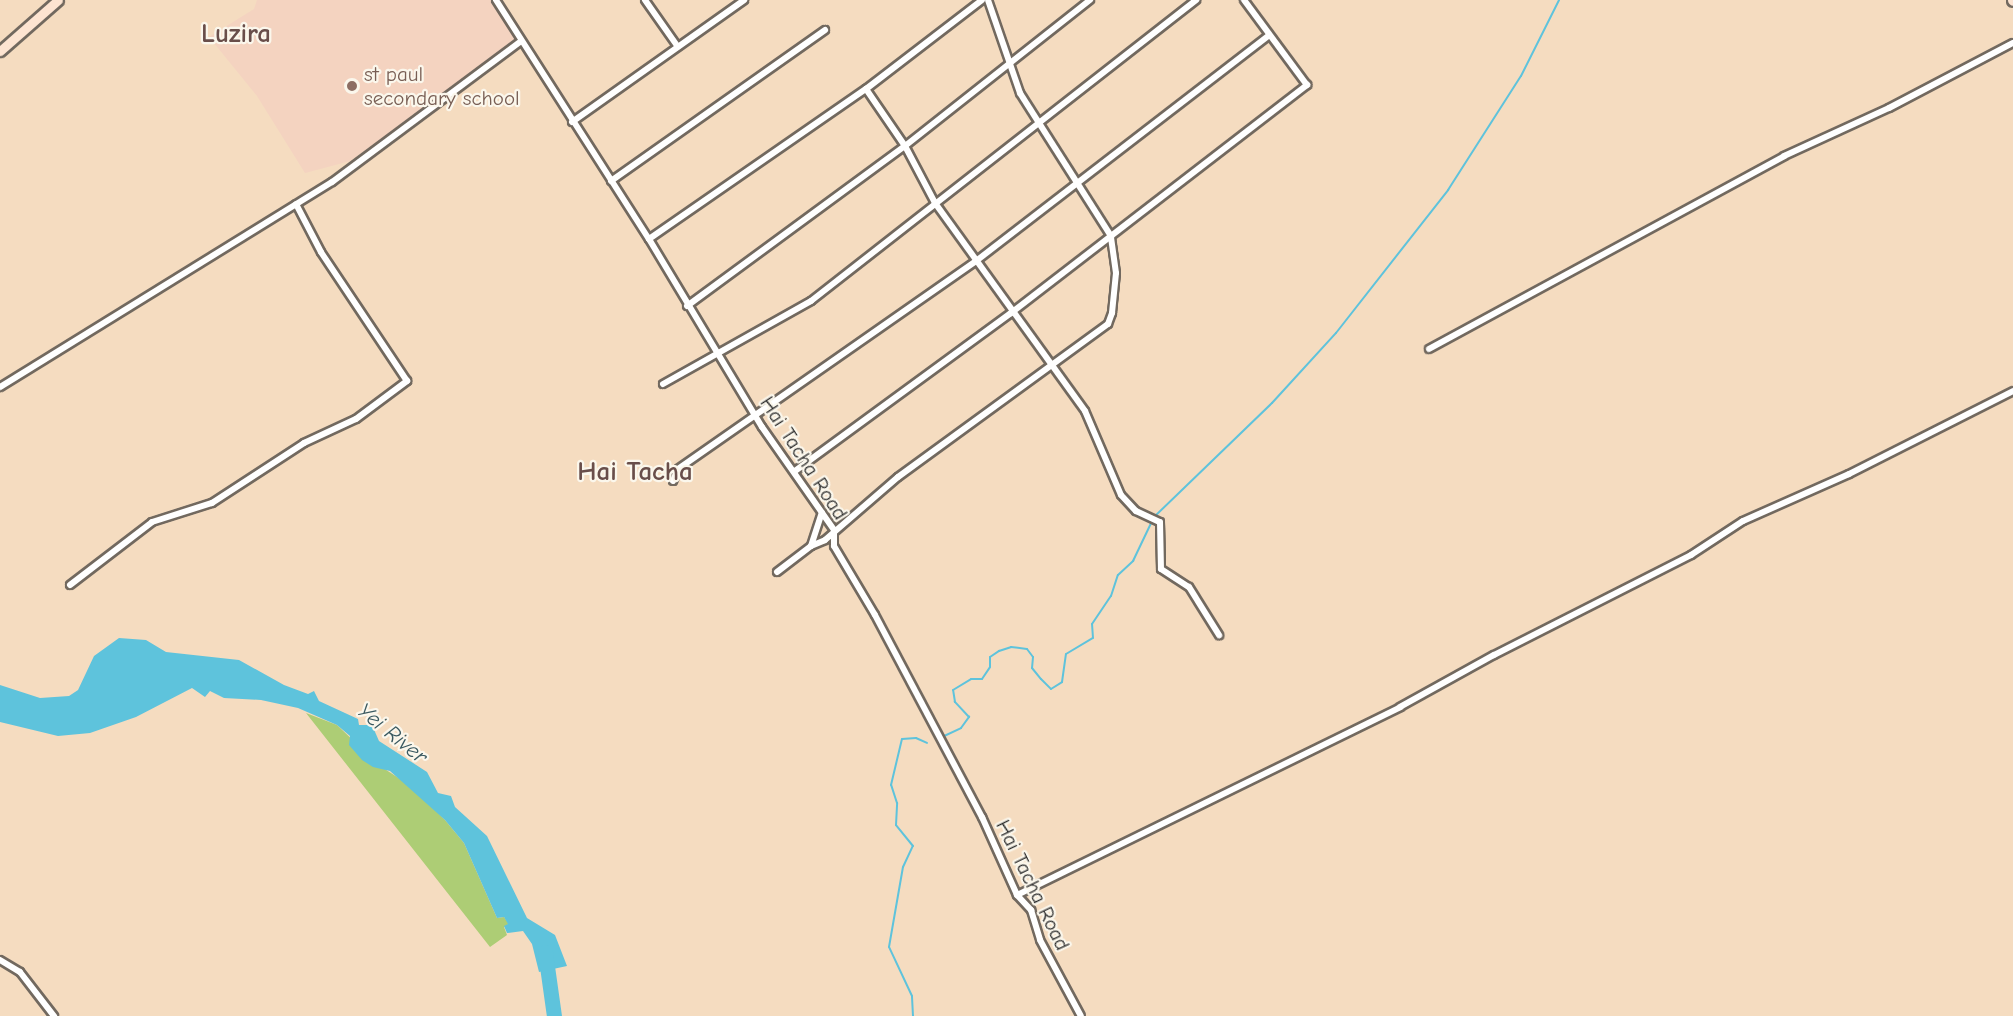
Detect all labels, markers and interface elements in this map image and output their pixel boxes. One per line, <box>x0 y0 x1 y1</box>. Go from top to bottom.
district label: Luzira <box>201 18 271 50</box>
place label: st paul secondary school <box>364 61 520 111</box>
marker: st paul secondary school <box>345 79 359 93</box>
street label: Hai Tacha Road <box>755 392 853 524</box>
district label: Hai Tacha <box>577 456 693 488</box>
water label: Yei River <box>352 698 432 770</box>
street label: Hai Tacha Road <box>991 816 1075 954</box>

